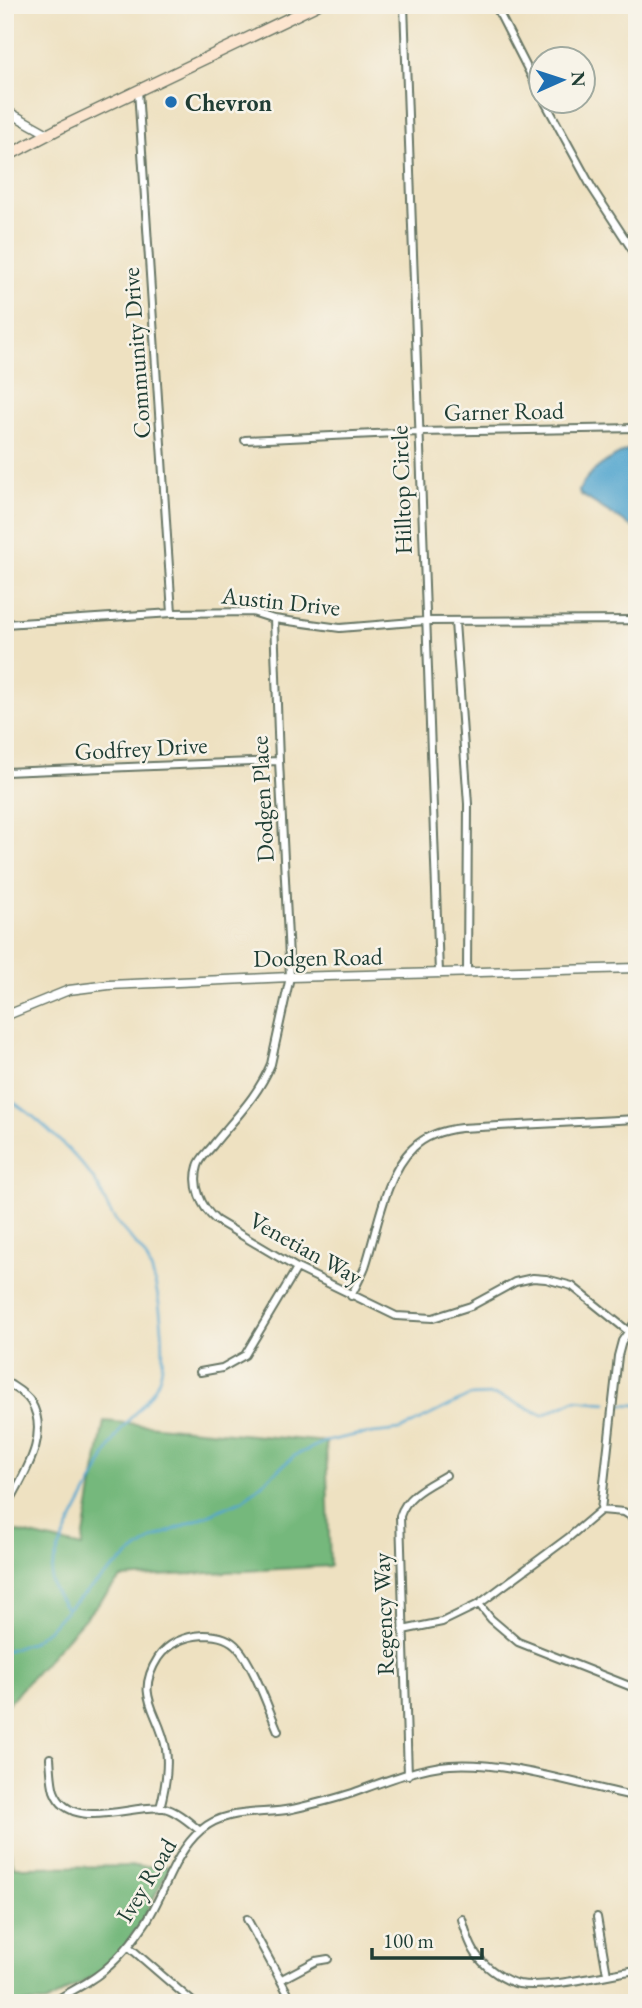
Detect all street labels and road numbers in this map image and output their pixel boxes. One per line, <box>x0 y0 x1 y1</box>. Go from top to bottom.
street label: Community Drive <box>115 266 157 440</box>
street label: Garner Road <box>444 394 565 428</box>
street label: Hilltop Circle <box>383 425 419 555</box>
street label: Austin Drive <box>219 579 342 623</box>
street label: Godfrey Drive <box>74 729 208 767</box>
street label: Dodgen Place <box>243 735 281 863</box>
street label: Dodgen Road <box>253 940 384 974</box>
street label: Venetian Way <box>244 1204 369 1292</box>
street label: Regency Way <box>365 1552 401 1676</box>
street label: Ivey Road <box>109 1831 184 1928</box>

